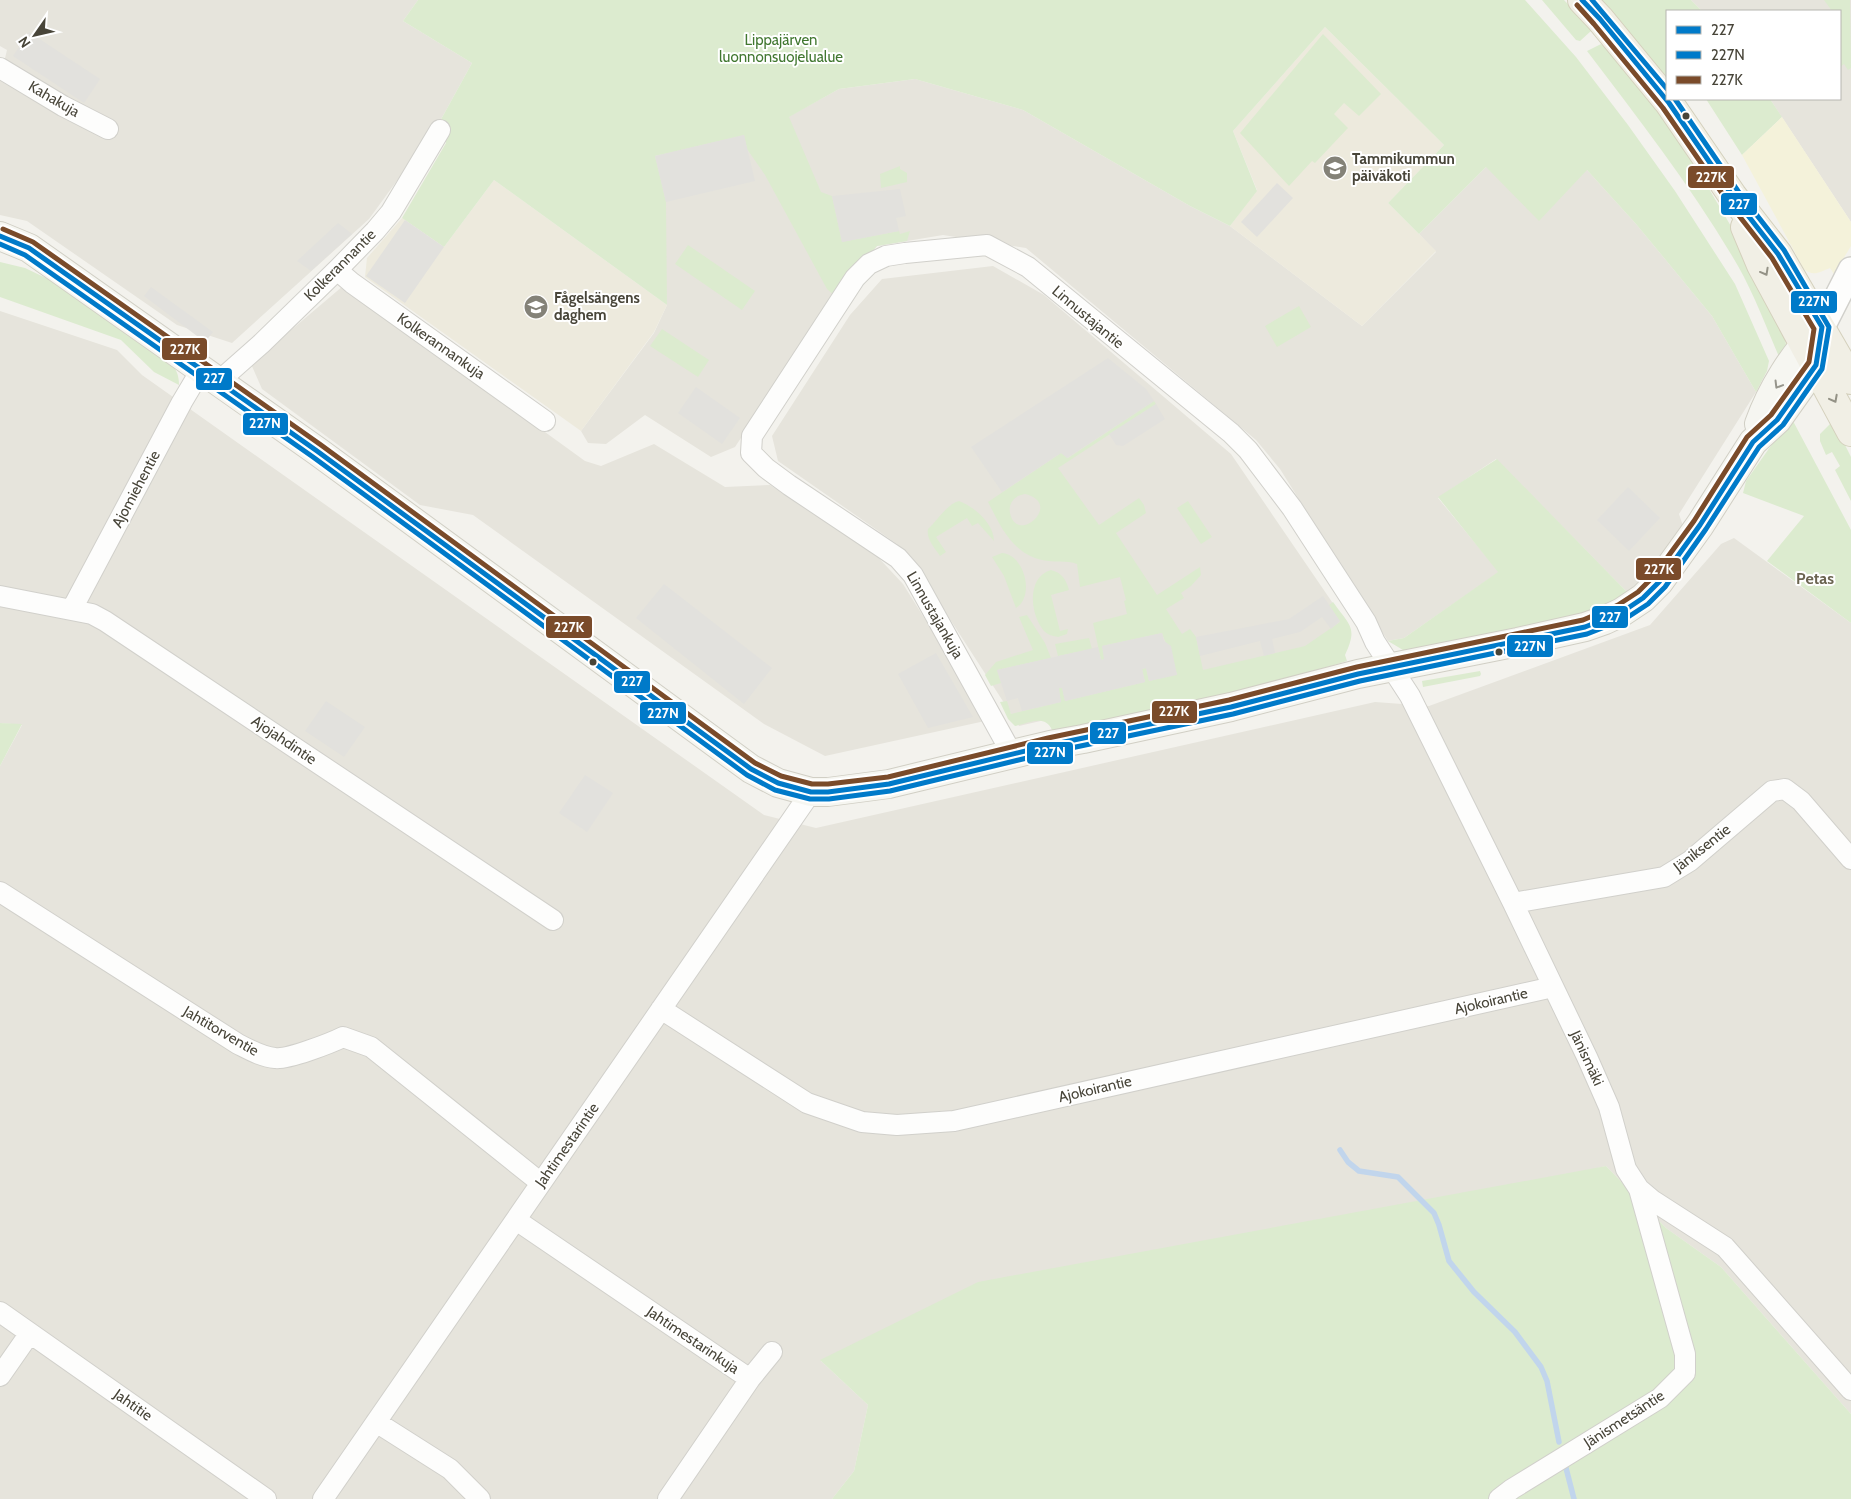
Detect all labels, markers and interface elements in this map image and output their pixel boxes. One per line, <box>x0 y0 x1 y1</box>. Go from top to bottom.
north arrow <box>10 10 60 60</box>
legend <box>1666 10 1841 100</box>
text: 227 <box>1711 21 1735 39</box>
park label: Lippajärven luonnonsuojelualue <box>719 31 843 66</box>
text: N <box>14 33 34 51</box>
text: 227N <box>1711 46 1745 64</box>
text: 227K <box>1711 71 1743 89</box>
street label: Kahakuja <box>25 77 83 121</box>
unlabelled marker <box>1681 111 1691 121</box>
place label: Tammikummun päiväkoti <box>1352 150 1455 185</box>
school or university icon: Tammikummun päiväkoti <box>1322 155 1348 181</box>
line badge: 227K <box>1687 165 1735 189</box>
text: 227K <box>1696 168 1727 186</box>
line badge: 227 <box>1720 192 1758 216</box>
text: 227 <box>1728 195 1751 213</box>
street label: Kolkerannantie <box>300 225 380 305</box>
one-way arrow <box>1758 267 1768 276</box>
street label: Linnustajantie <box>1048 282 1128 352</box>
place label: Fågelsängens daghem <box>554 289 640 324</box>
line badge: 227N <box>1790 290 1838 314</box>
text: 227N <box>1798 292 1830 310</box>
school or university icon: Fågelsängens daghem <box>523 294 549 320</box>
street label: Kolkerannankuja <box>394 309 489 383</box>
line badge: 227K <box>161 337 208 361</box>
text: 227K <box>170 340 201 358</box>
line badge: 227 <box>195 367 233 391</box>
text: 227 <box>203 369 226 387</box>
one-way arrow <box>1774 380 1784 389</box>
one-way arrow <box>1827 393 1837 402</box>
line badge: 227N <box>242 412 289 436</box>
text: 227N <box>249 414 281 432</box>
street label: Ajomiehentie <box>108 447 164 531</box>
line badge: 227K <box>1635 557 1682 581</box>
text: 227K <box>1644 560 1675 578</box>
street label: Linnustajankuja <box>903 568 968 662</box>
district label: Petas <box>1796 569 1834 588</box>
line badge: 227 <box>1591 605 1629 629</box>
text: 227 <box>1599 608 1622 626</box>
line badge: 227K <box>545 615 593 639</box>
text: 227K <box>554 618 585 636</box>
line badge: 227N <box>1506 634 1554 658</box>
text: 227N <box>1514 637 1546 655</box>
unlabelled marker <box>1494 647 1504 657</box>
unlabelled marker <box>588 657 598 667</box>
line badge: 227 <box>613 670 651 694</box>
text: 227 <box>621 672 644 690</box>
line badge: 227K <box>1151 700 1198 724</box>
line badge: 227N <box>639 701 687 725</box>
text: 227K <box>1159 702 1190 720</box>
text: 227N <box>647 704 679 722</box>
street label: Ajojahdintie <box>248 712 320 769</box>
line badge: 227 <box>1089 721 1127 745</box>
text: 227 <box>1097 724 1120 742</box>
line badge: 227N <box>1026 741 1074 765</box>
text: 227N <box>1034 743 1066 761</box>
street label: Jäniksentie <box>1669 820 1734 876</box>
street label: Ajokoirantie <box>1453 984 1530 1018</box>
street label: Jahtitorventie <box>179 1002 262 1060</box>
street label: Jänismäki <box>1566 1027 1608 1088</box>
street label: Ajokoirantie <box>1057 1072 1134 1106</box>
street label: Jahtimestarintie <box>531 1099 603 1191</box>
street label: Jahtimestarinkuja <box>642 1302 743 1378</box>
street label: Jahtitie <box>109 1385 156 1425</box>
street label: Jänismetsäntie <box>1580 1386 1668 1452</box>

